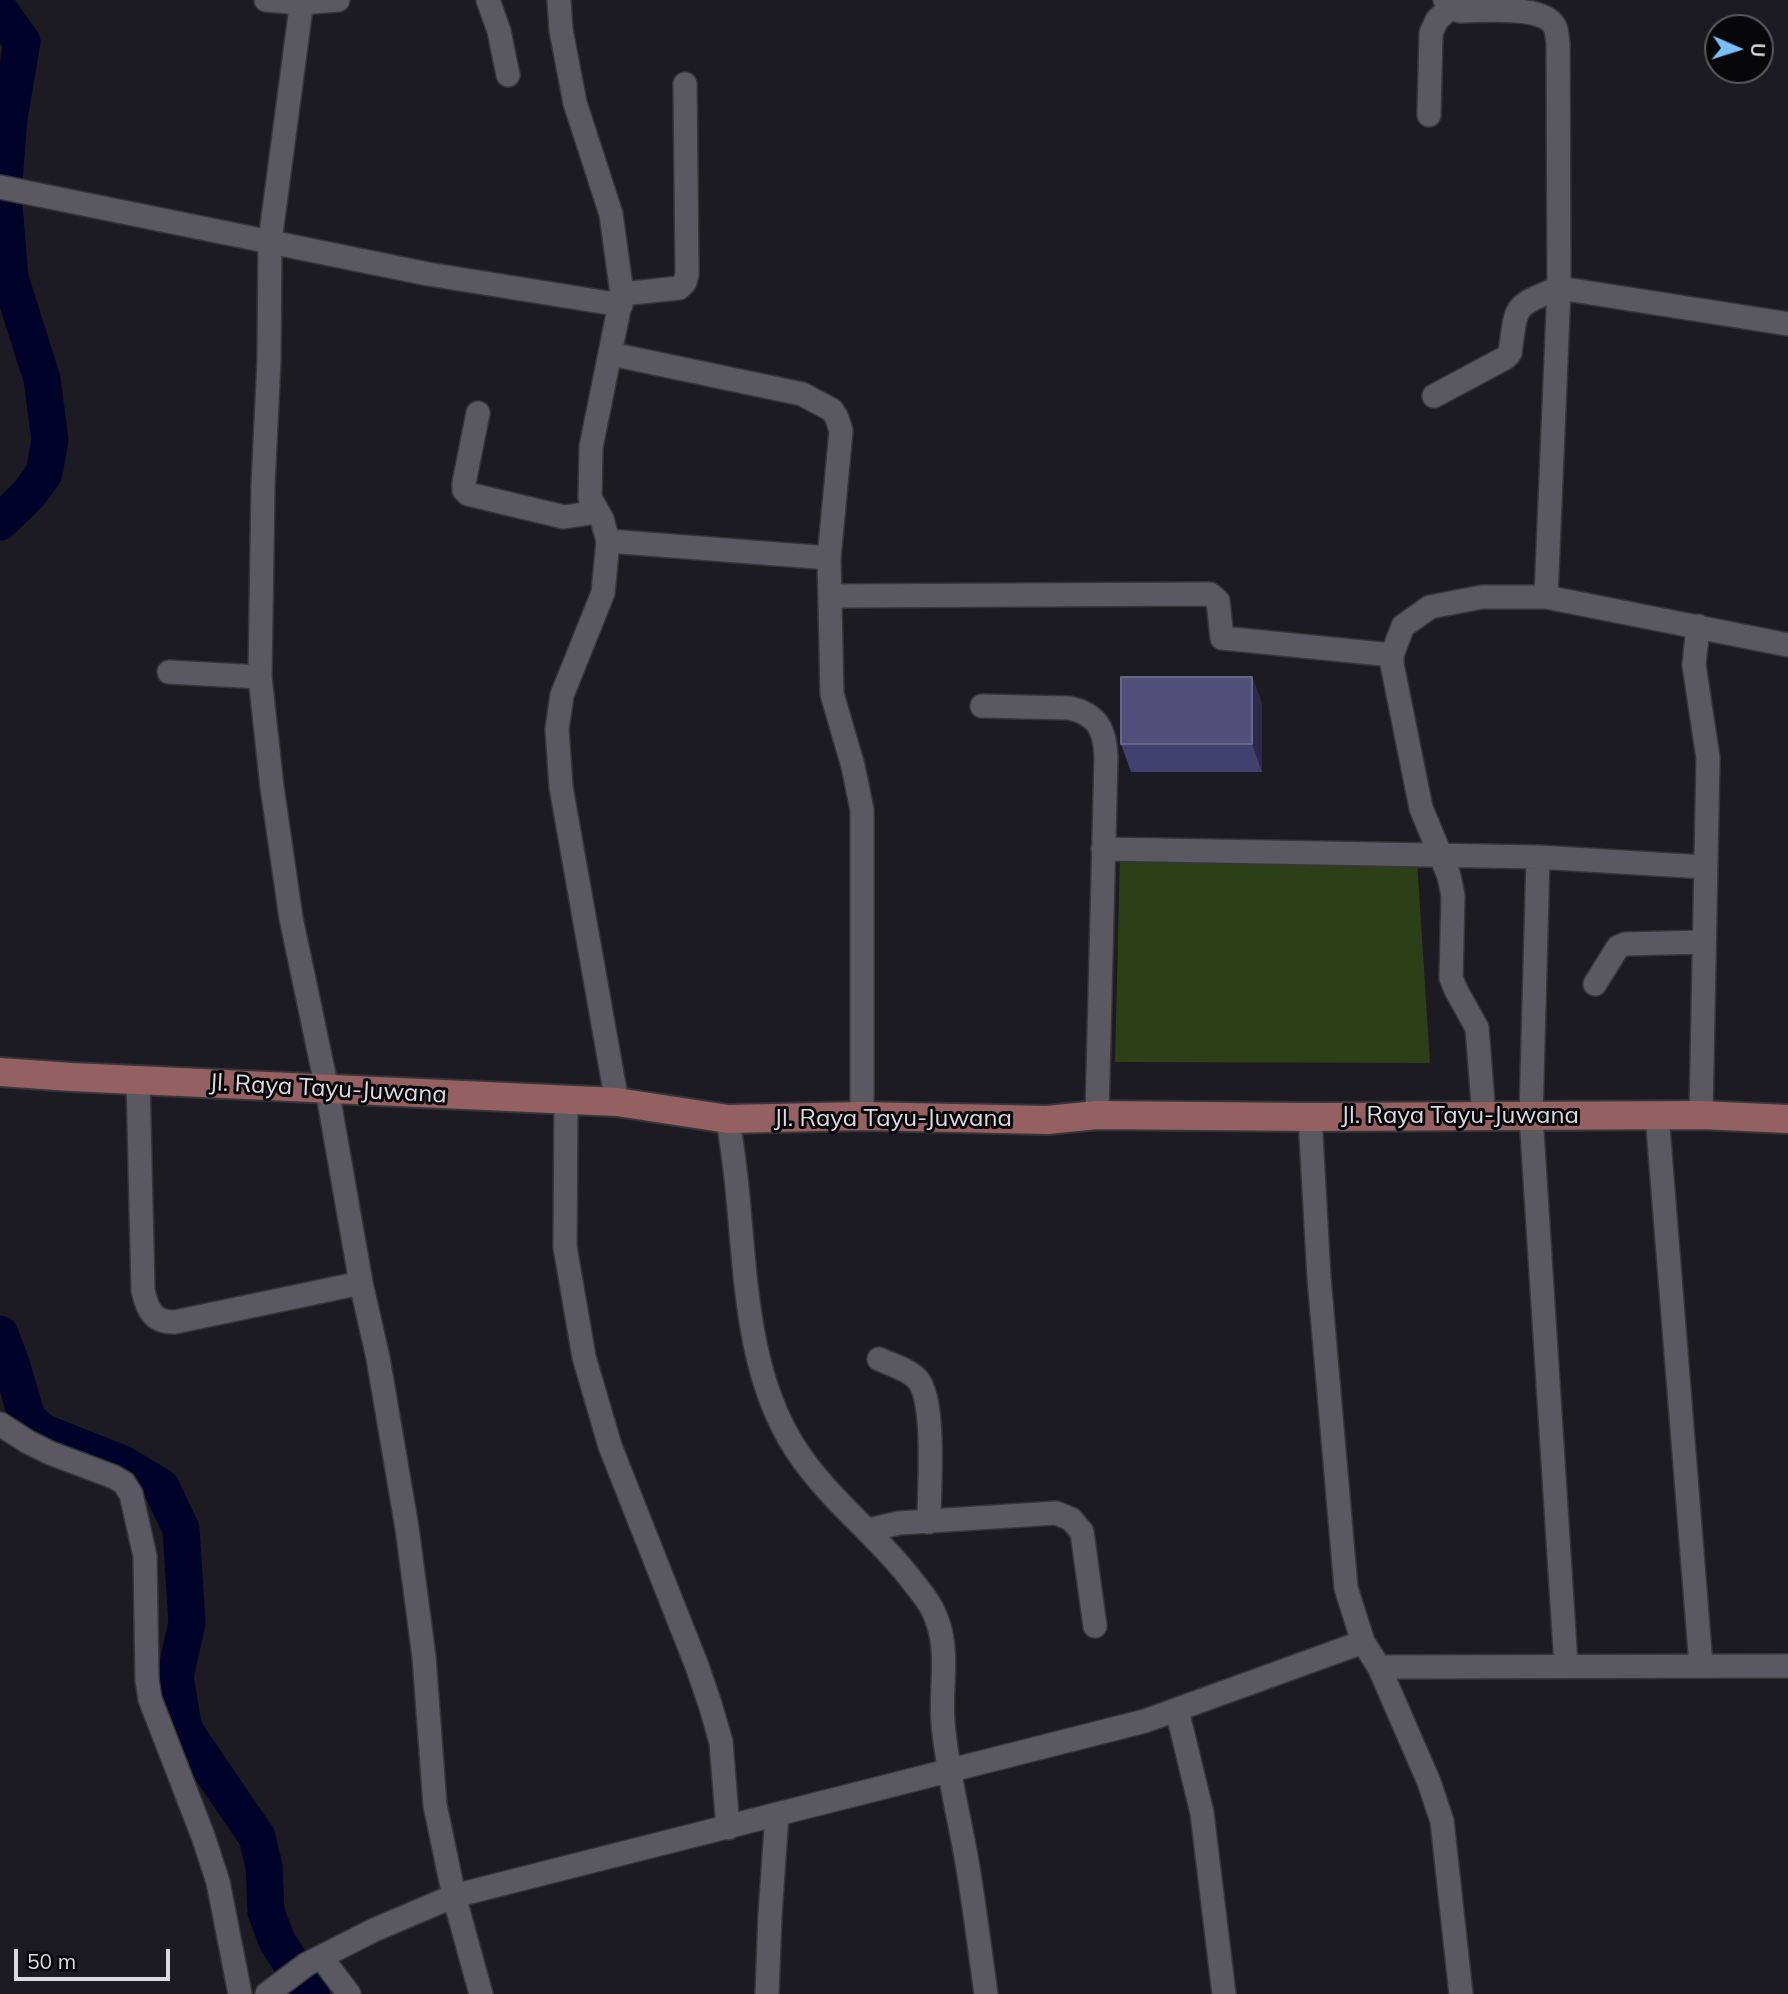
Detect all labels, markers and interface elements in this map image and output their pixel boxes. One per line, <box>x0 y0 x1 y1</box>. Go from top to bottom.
north arrow <box>1704 14 1774 84</box>
text: U <box>1746 42 1770 58</box>
street label: Jl. Raya Tayu-Juwana <box>209 1068 447 1110</box>
street label: Jl. Raya Tayu-Juwana <box>1341 1102 1579 1130</box>
street label: Jl. Raya Tayu-Juwana <box>774 1105 1012 1133</box>
scale bar <box>18 1934 173 1978</box>
text: 50 m <box>27 1948 76 1974</box>

